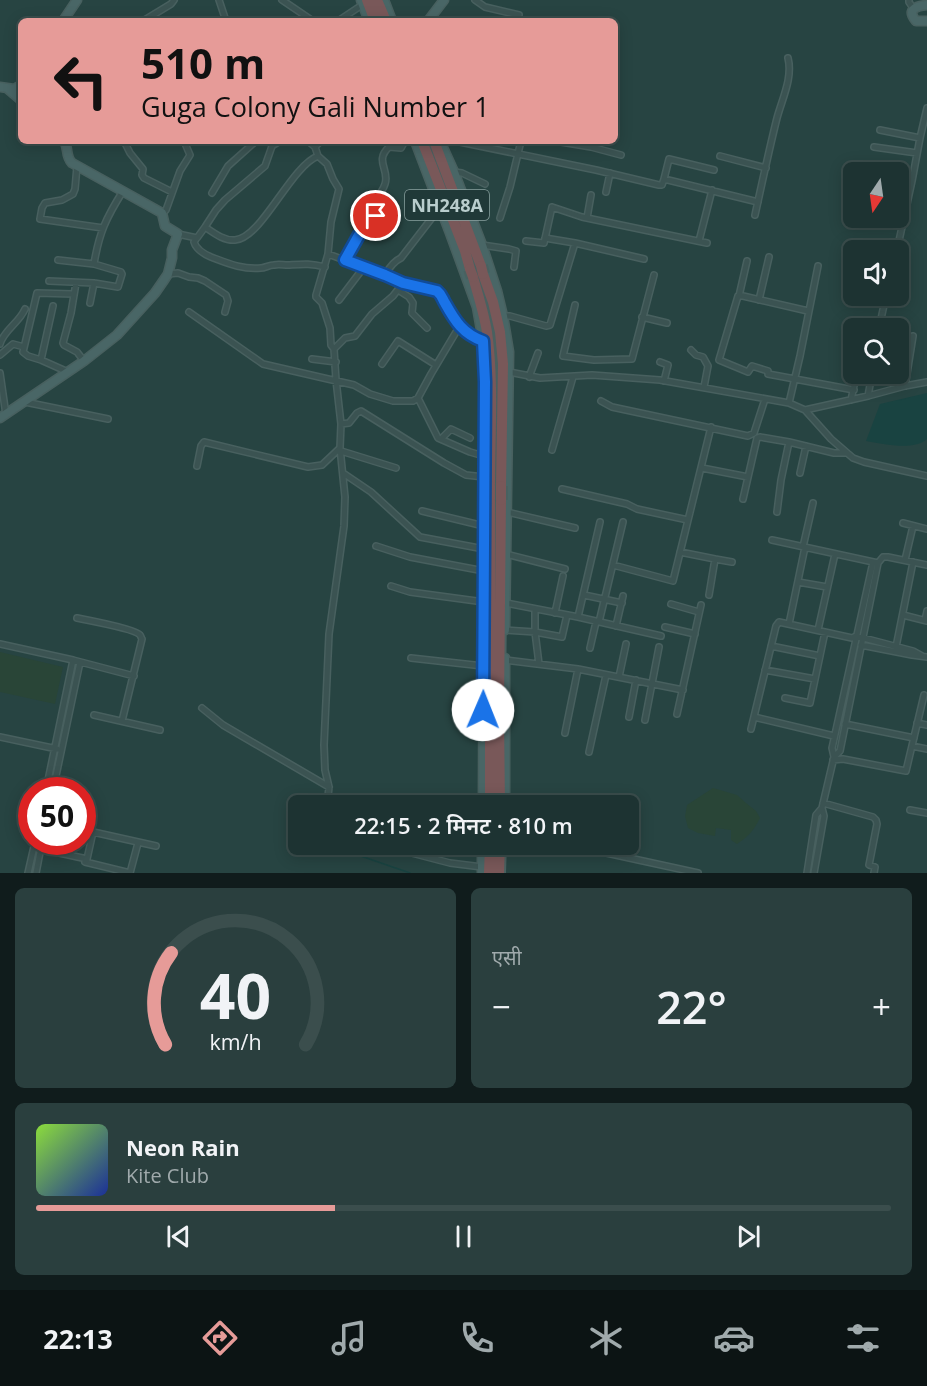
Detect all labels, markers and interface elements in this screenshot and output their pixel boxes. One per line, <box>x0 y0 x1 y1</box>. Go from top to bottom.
text: 510 m <box>141 34 265 91</box>
icon: left <box>42 42 120 120</box>
text: Guga Colony Gali Number 1 <box>141 88 490 125</box>
north arrow <box>843 162 909 228</box>
map controls <box>843 162 909 384</box>
pin <box>350 190 401 241</box>
road number: NH248A <box>405 190 489 220</box>
icon: arrive <box>359 199 392 232</box>
button: sound <box>843 240 909 306</box>
button: search <box>843 318 909 384</box>
position arrow <box>451 678 515 742</box>
speed limit sign: 50 <box>18 777 96 855</box>
text: 22:15 · 2 मिनट · 810 m <box>354 810 573 840</box>
text: एसी <box>492 944 522 971</box>
text: 40 <box>200 952 271 1037</box>
text: 22° <box>656 976 727 1037</box>
text: − <box>492 984 511 1029</box>
text: + <box>872 984 891 1029</box>
text: km/h <box>209 1027 262 1056</box>
text: Neon Rain <box>126 1132 240 1162</box>
text: Kite Club <box>126 1162 209 1189</box>
icon: previous <box>162 1220 195 1253</box>
icon: pause <box>447 1220 480 1253</box>
icon: next <box>732 1220 765 1253</box>
icon: directions <box>199 1317 241 1359</box>
icon: music <box>328 1317 370 1359</box>
icon: phone <box>456 1317 498 1359</box>
icon: climate <box>585 1317 627 1359</box>
icon: car <box>713 1317 755 1359</box>
icon: filters <box>842 1317 884 1359</box>
text: 22:13 <box>43 1320 113 1357</box>

